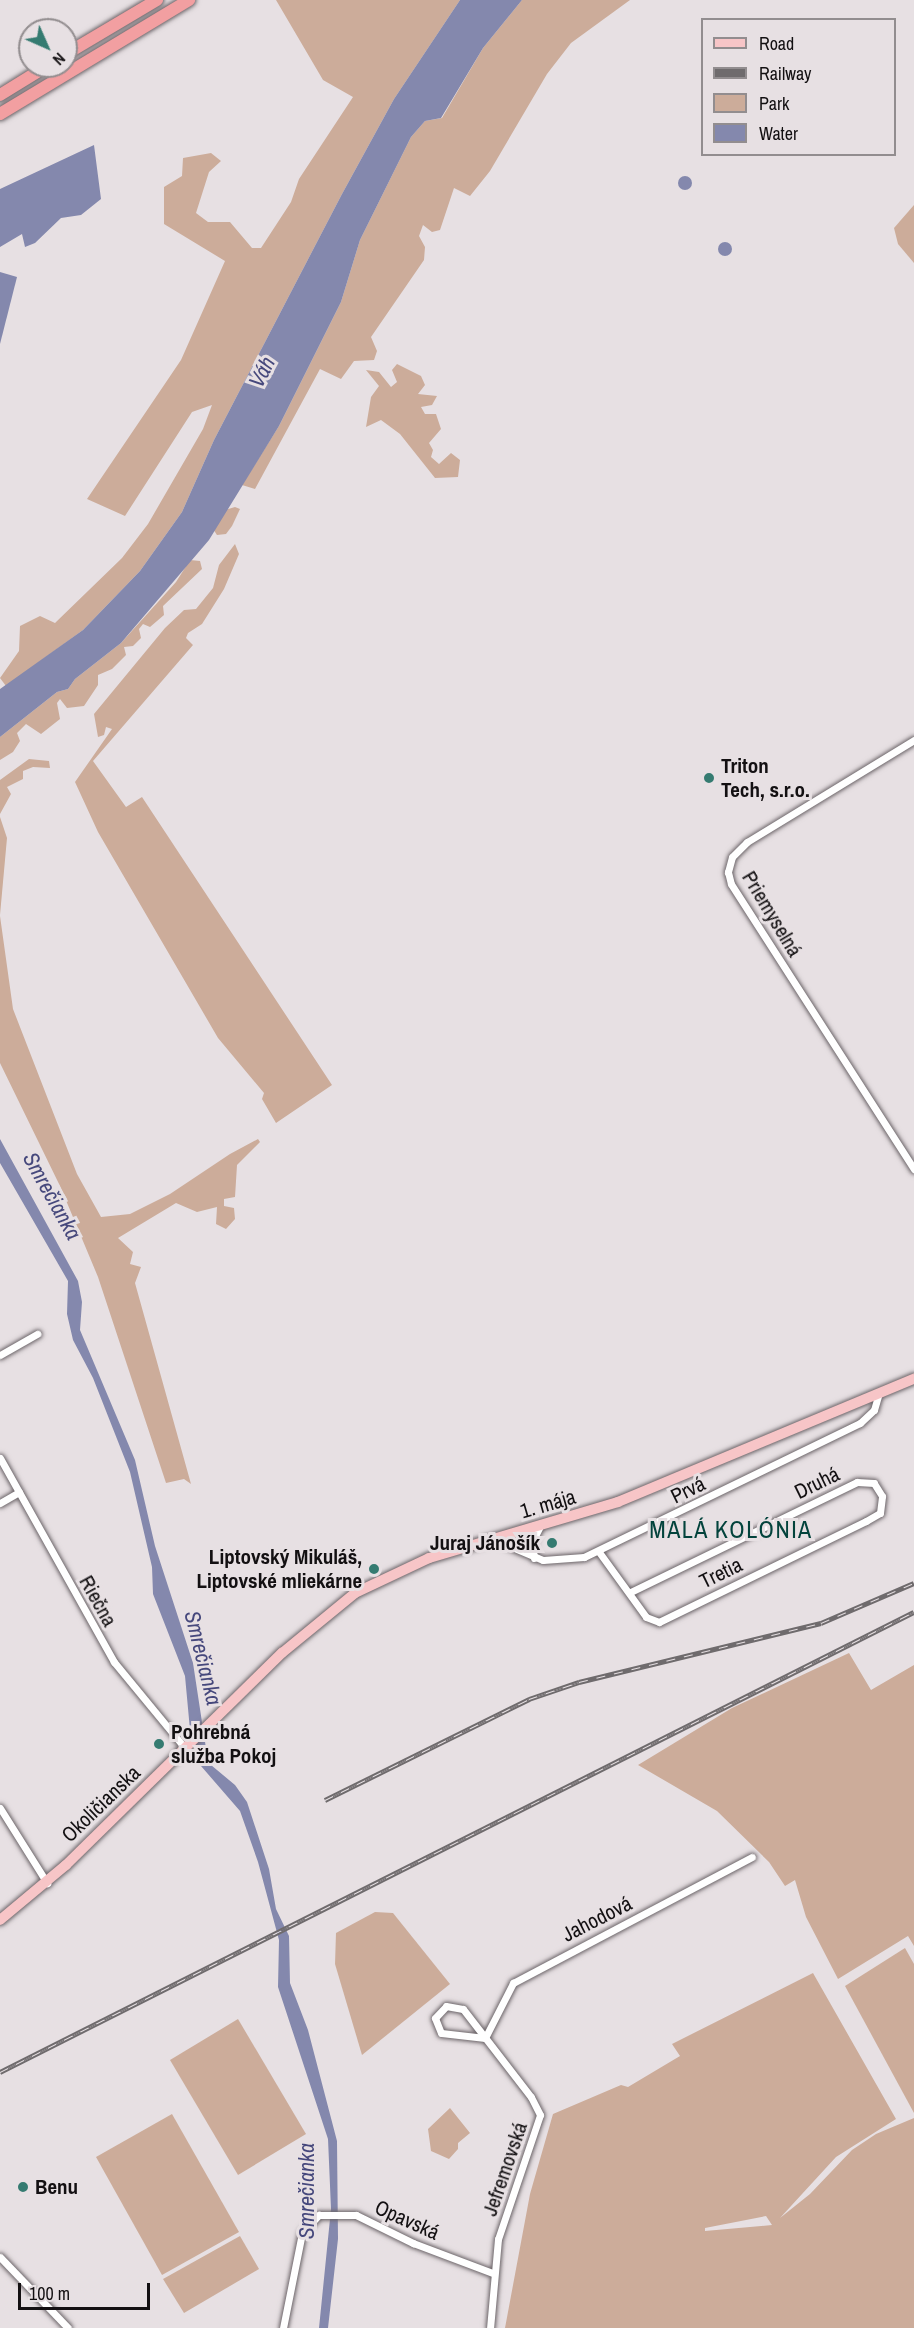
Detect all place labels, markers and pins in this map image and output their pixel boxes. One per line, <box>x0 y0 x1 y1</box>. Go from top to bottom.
place label: Triton Tech, s.r.o. <box>721 753 810 803</box>
marker: Triton Tech, s.r.o. <box>702 771 716 785</box>
place label: Juraj Jánošík <box>430 1530 540 1556</box>
marker: Juraj Jánošík <box>545 1536 559 1550</box>
place label: Liptovský Mikuláš, Liptovské mliekárne <box>196 1544 362 1594</box>
marker: Liptovský Mikuláš, Liptovské mliekárne <box>367 1562 381 1576</box>
place label: Pohrebná služba Pokoj <box>171 1719 276 1769</box>
marker: Pohrebná služba Pokoj <box>152 1737 166 1751</box>
place label: Benu <box>35 2174 78 2200</box>
marker: Benu <box>16 2180 30 2194</box>

